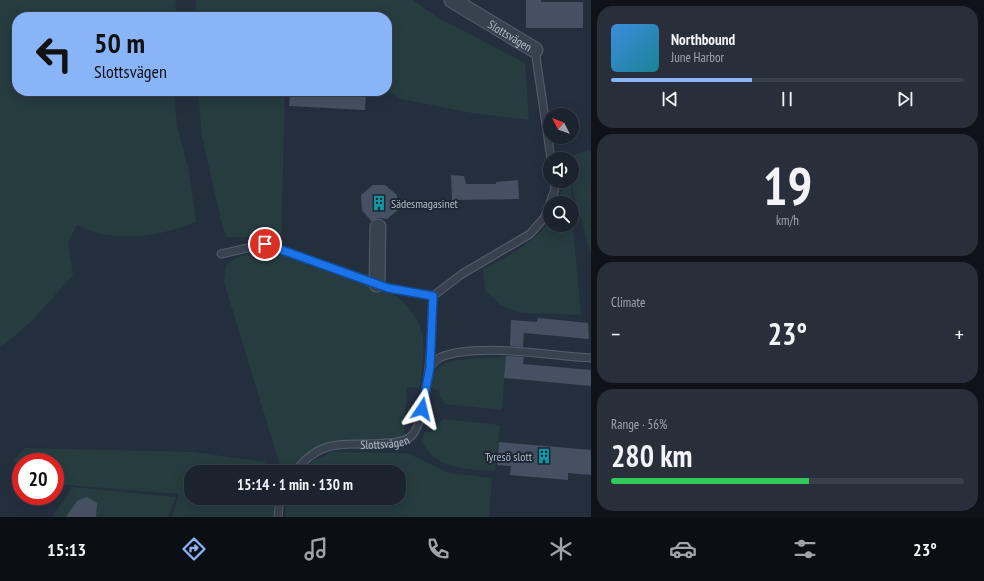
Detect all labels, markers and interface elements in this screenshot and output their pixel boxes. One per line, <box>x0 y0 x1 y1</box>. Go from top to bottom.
street label: Slottsvägen <box>486 16 535 54</box>
text: 50 m <box>94 24 145 61</box>
icon: left <box>28 28 80 80</box>
text: Northbound <box>671 30 735 49</box>
text: June Harbor <box>671 49 724 66</box>
text: Slottsvägen <box>94 60 167 83</box>
icon: previous <box>659 88 681 110</box>
icon: pause <box>776 88 798 110</box>
icon: next <box>894 88 916 110</box>
north arrow <box>543 108 579 144</box>
map controls <box>543 108 579 232</box>
button: sound <box>543 152 579 188</box>
text: 19 <box>763 152 812 219</box>
building icon: Sädesmagasinet <box>370 194 388 212</box>
place label: Sädesmagasinet <box>391 196 459 211</box>
button: search <box>543 196 579 232</box>
text: km/h <box>776 212 799 229</box>
pin <box>248 227 282 261</box>
icon: arrive <box>254 233 276 255</box>
text: Climate <box>611 294 645 311</box>
text: 23° <box>768 314 807 353</box>
text: − <box>611 320 620 348</box>
text: + <box>955 320 964 348</box>
position arrow <box>401 388 443 430</box>
text: Range · 56% <box>611 416 667 433</box>
street label: Slottsvägen <box>360 432 411 451</box>
text: 280 km <box>611 436 692 475</box>
building icon: Tyresö slott <box>535 447 553 465</box>
place label: Tyresö slott <box>485 449 533 464</box>
speed limit sign: 20 <box>12 453 64 505</box>
text: 15:14 · 1 min · 130 m <box>237 475 353 494</box>
icon: directions <box>180 535 208 563</box>
icon: music <box>302 535 330 563</box>
icon: phone <box>424 535 452 563</box>
icon: climate <box>547 535 575 563</box>
icon: car <box>669 535 697 563</box>
icon: filters <box>791 535 819 563</box>
text: 15:13 <box>47 538 86 561</box>
text: 23° <box>913 538 937 561</box>

